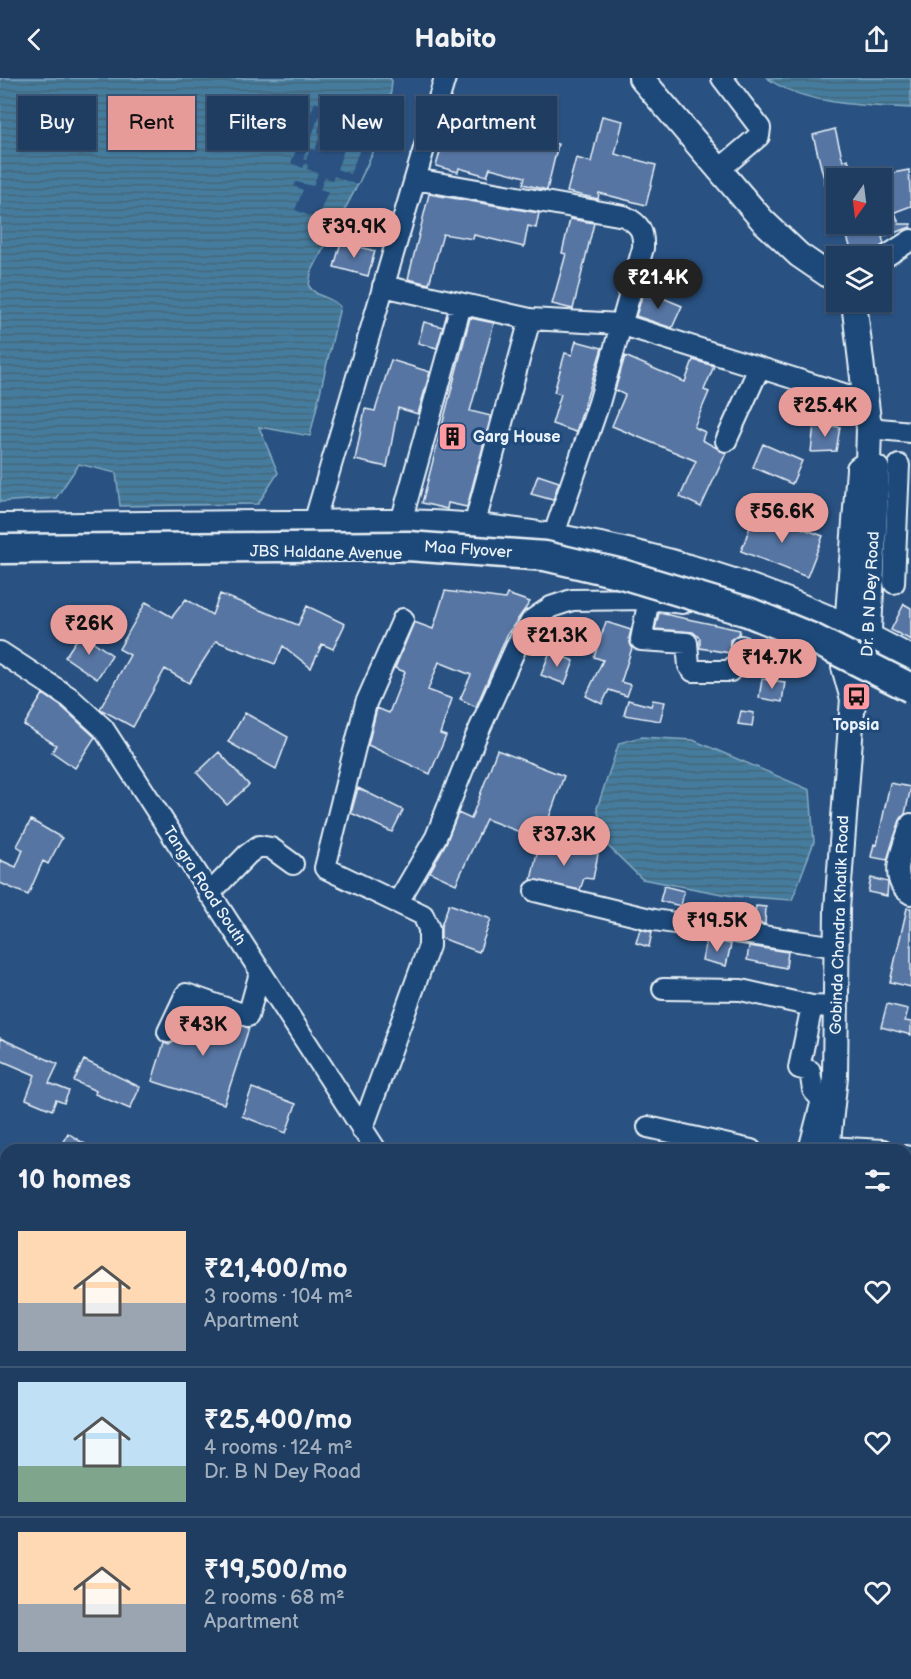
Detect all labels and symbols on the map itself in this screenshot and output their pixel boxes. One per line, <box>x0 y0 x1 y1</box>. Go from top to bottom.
north arrow <box>826 168 892 234</box>
pin: ₹39.9K <box>305 208 403 259</box>
pin: ₹21.4K <box>609 259 707 310</box>
pin: ₹25.4K <box>776 387 874 438</box>
building icon: Garg House <box>436 421 468 453</box>
place label: Garg House <box>473 428 560 447</box>
pin: ₹56.6K <box>733 493 831 544</box>
street label: Dr. B N Dey Road <box>858 531 884 657</box>
street label: Maa Flyover <box>423 537 513 563</box>
street label: JBS Haldane Avenue <box>250 542 403 564</box>
pin: ₹26K <box>53 605 125 656</box>
pin: ₹21.3K <box>508 617 606 668</box>
pin: ₹14.7K <box>723 639 821 690</box>
bus stop icon: Topsia <box>840 681 872 713</box>
place label: Topsia <box>833 716 879 735</box>
street label: Gobinda Chandra Khatik Road <box>827 815 853 1035</box>
pin: ₹37.3K <box>515 816 613 867</box>
street label: Tangra Road South <box>158 823 250 949</box>
pin: ₹19.5K <box>668 902 766 953</box>
pin: ₹43K <box>167 1006 239 1057</box>

